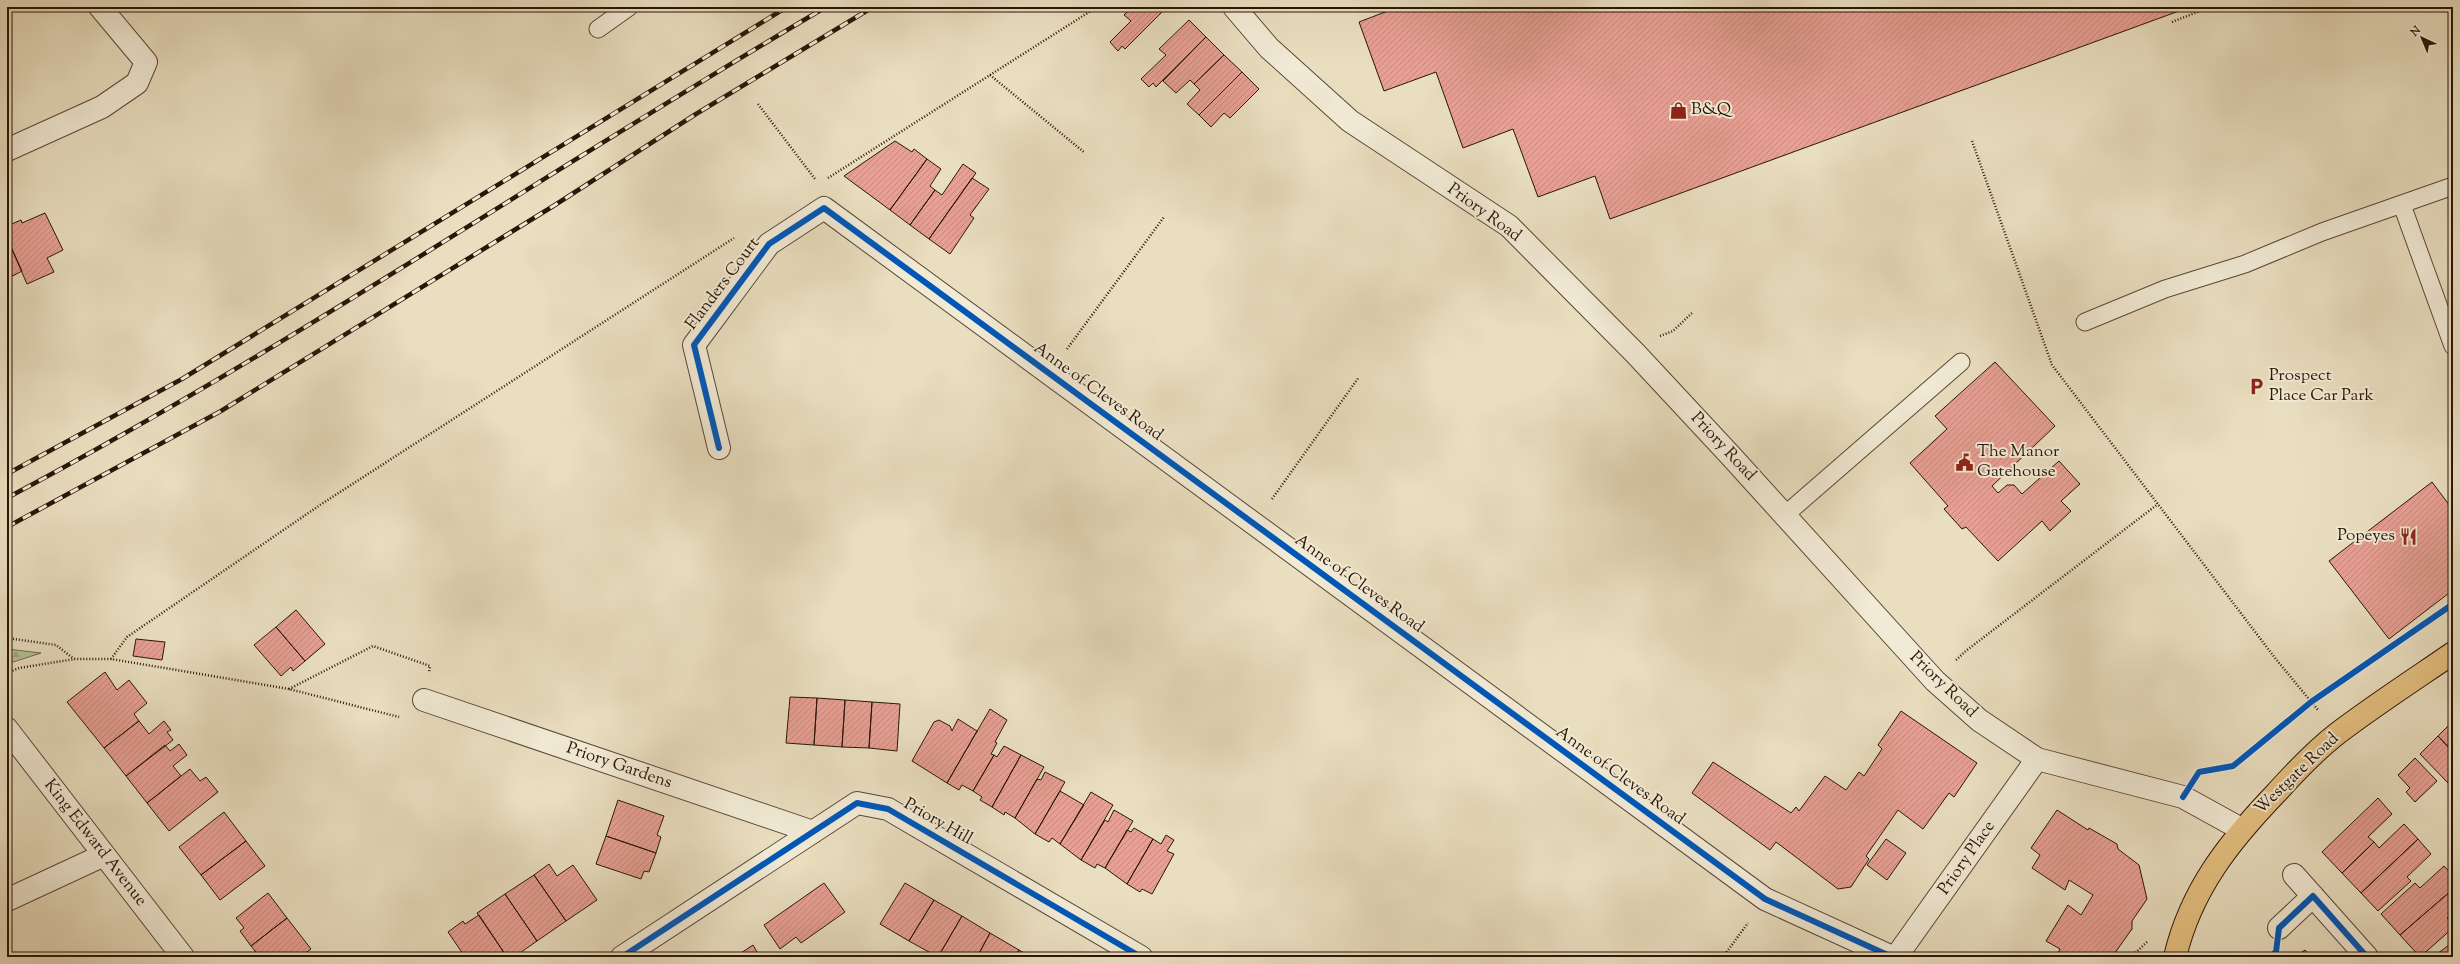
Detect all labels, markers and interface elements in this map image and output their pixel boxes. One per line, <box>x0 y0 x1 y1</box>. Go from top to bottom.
north arrow <box>2402 18 2442 58</box>
text: N <box>2406 23 2425 41</box>
place label: B&Q <box>1691 98 1733 122</box>
shop icon: B&Q <box>1668 100 1688 120</box>
street label: Priory Road <box>1442 178 1526 248</box>
street label: Flanders Court <box>680 233 766 335</box>
street label: Anne of Cleves Road <box>1028 337 1168 447</box>
place label: Prospect Place Car Park <box>2269 364 2374 408</box>
parking icon: Prospect Place Car Park <box>2246 376 2266 396</box>
street label: Priory Road <box>1685 407 1762 487</box>
place label: The Manor Gatehouse <box>1977 440 2060 484</box>
public building icon: The Manor Gatehouse <box>1954 452 1974 472</box>
place label: Popeyes <box>2337 524 2395 548</box>
restaurant icon: Popeyes <box>2398 526 2418 546</box>
street label: Anne of Cleves Road <box>1289 529 1429 639</box>
street label: Priory Road <box>1904 646 1983 724</box>
street label: Anne of Cleves Road <box>1550 721 1690 831</box>
street label: Westgate Road <box>2249 727 2345 821</box>
street label: Priory Gardens <box>563 737 675 795</box>
street label: King Edward Avenue <box>38 774 152 912</box>
street label: Priory Hill <box>899 793 977 852</box>
street label: Priory Place <box>1933 816 2001 900</box>

